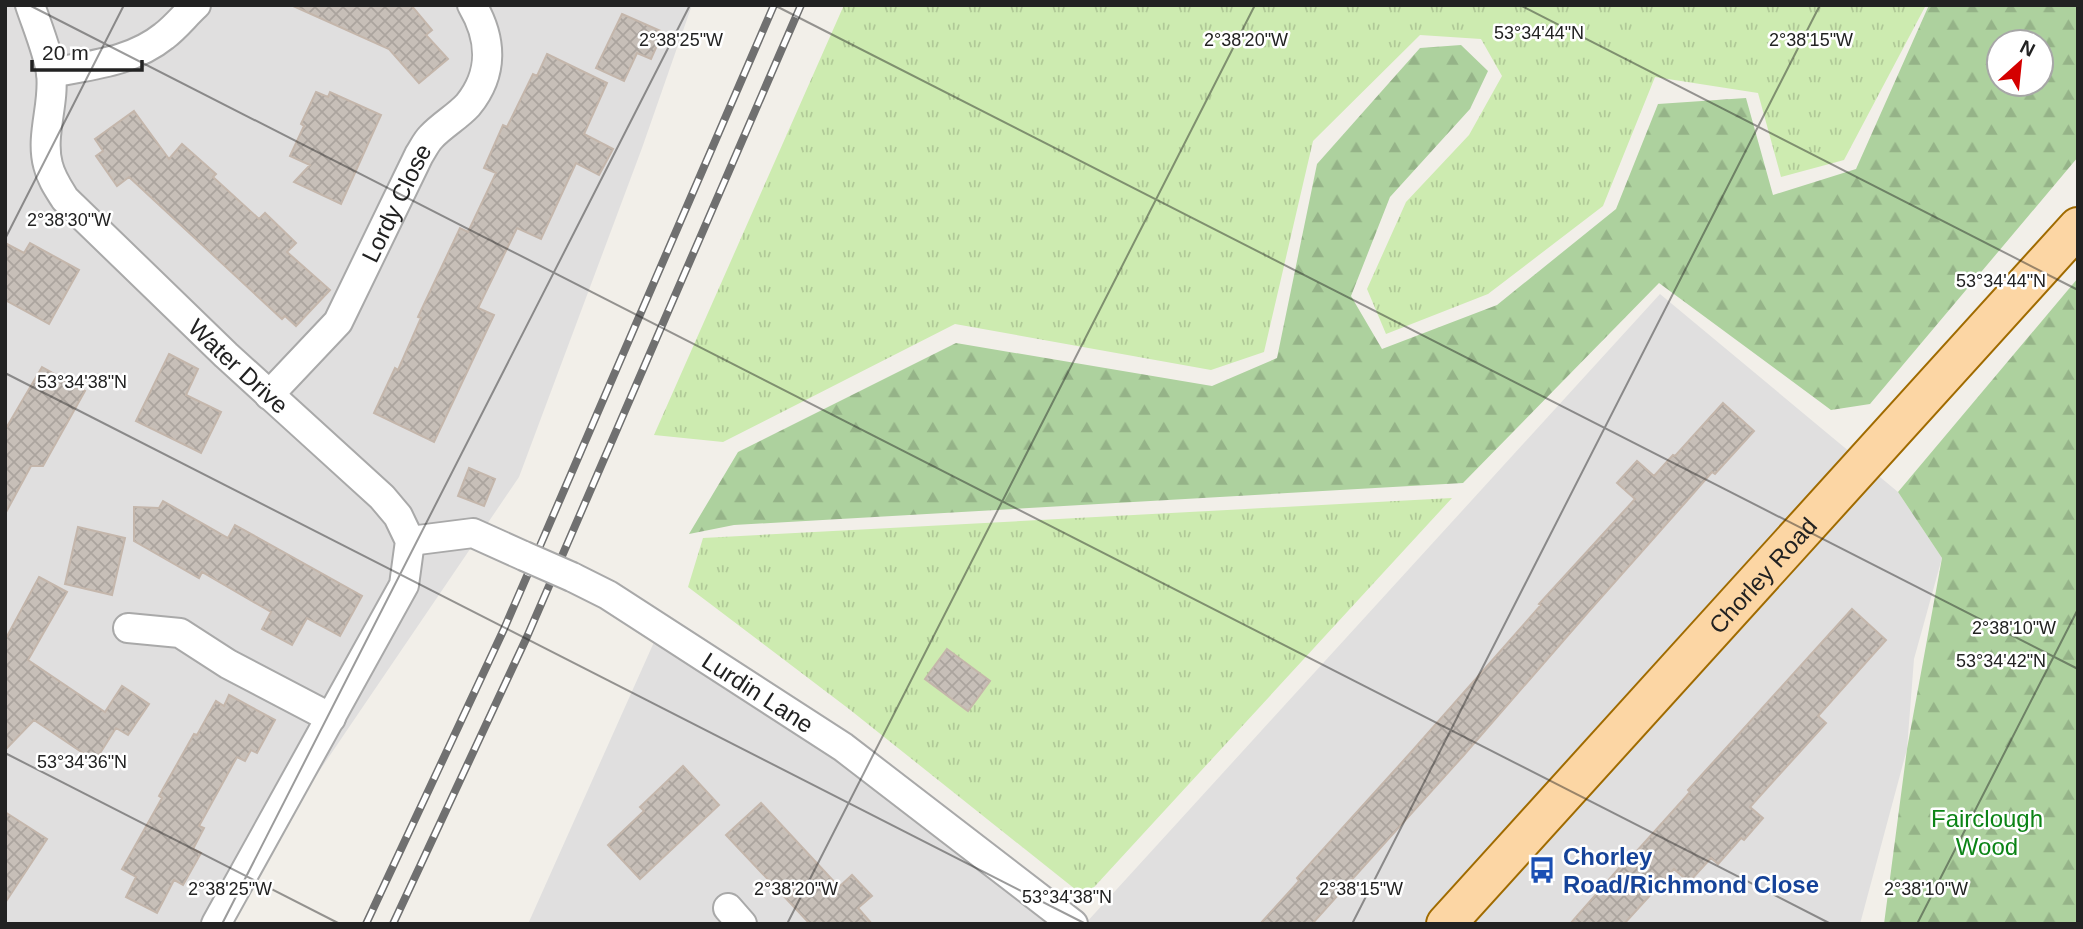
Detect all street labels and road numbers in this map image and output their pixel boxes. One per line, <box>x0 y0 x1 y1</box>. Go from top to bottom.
street label: Lordy Close <box>356 139 436 266</box>
street label: Water Drive <box>183 313 294 419</box>
street label: Chorley Road <box>1703 512 1822 639</box>
street label: Lurdin Lane <box>697 646 819 738</box>

